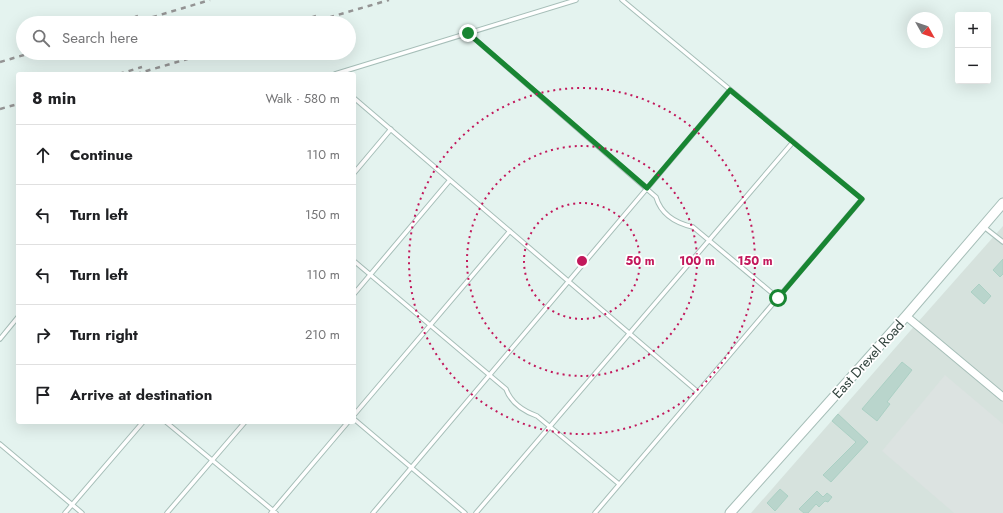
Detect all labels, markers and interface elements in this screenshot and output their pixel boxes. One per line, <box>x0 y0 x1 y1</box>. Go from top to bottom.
north arrow <box>907 12 943 48</box>
map controls <box>955 12 991 84</box>
button: + <box>955 12 991 48</box>
search box <box>16 16 356 60</box>
route end <box>459 24 477 42</box>
icon: search <box>30 27 52 49</box>
text: Search here <box>62 27 138 49</box>
button: − <box>955 48 991 84</box>
text: 8 min <box>32 86 76 110</box>
text: Walk · 580 m <box>265 89 340 108</box>
icon: ahead <box>32 144 54 166</box>
text: Continue <box>70 144 133 166</box>
text: 110 m <box>306 145 340 164</box>
icon: left <box>32 204 54 226</box>
text: Turn left <box>70 204 128 226</box>
text: 150 m <box>305 205 340 224</box>
text: 50 m <box>625 252 655 270</box>
text: 100 m <box>679 252 715 270</box>
text: 150 m <box>737 252 773 270</box>
centre of rings <box>575 254 589 268</box>
icon: left <box>32 264 54 286</box>
text: Turn left <box>70 264 128 286</box>
text: 110 m <box>306 265 340 284</box>
route start <box>769 289 787 307</box>
street label: East Drexel Road <box>827 315 909 403</box>
icon: right <box>32 324 54 346</box>
text: Turn right <box>70 324 138 346</box>
text: 210 m <box>305 325 340 344</box>
icon: arrive <box>32 384 54 406</box>
text: Arrive at destination <box>70 384 212 406</box>

